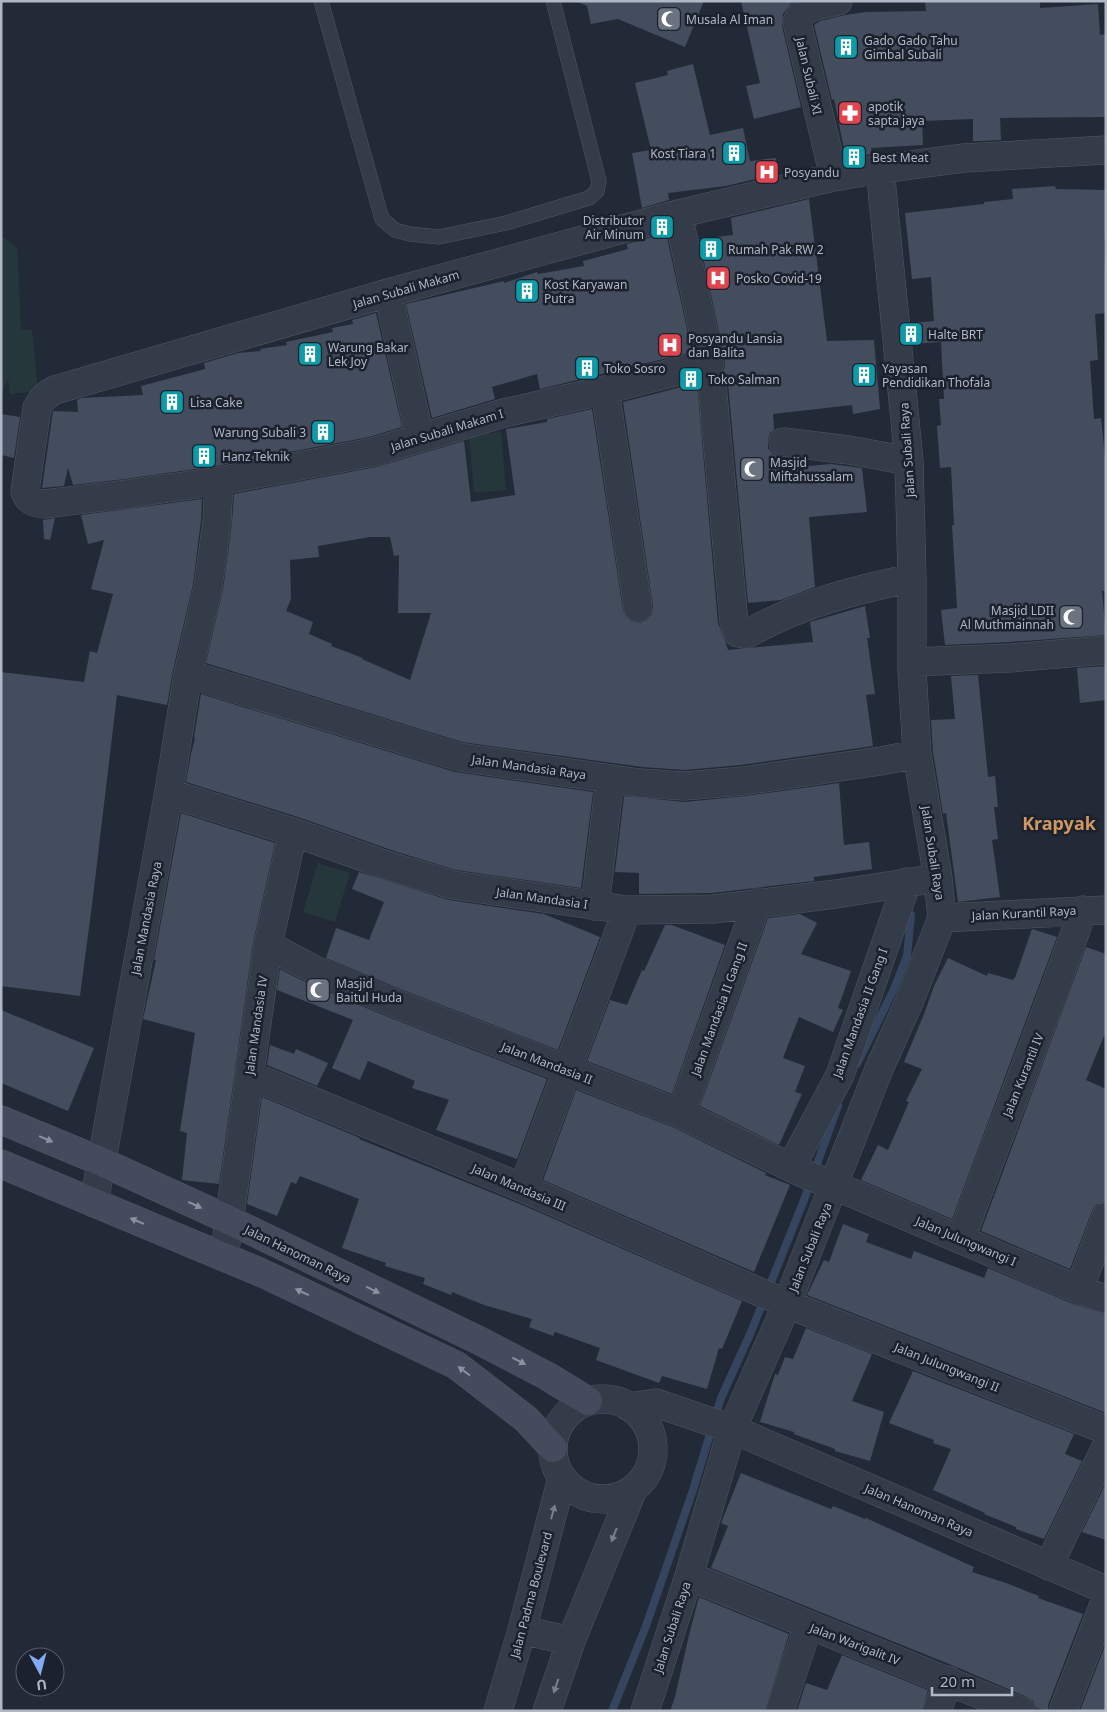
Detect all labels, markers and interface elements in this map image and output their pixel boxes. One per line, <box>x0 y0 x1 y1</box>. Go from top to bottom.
mosque icon: Musala Al Iman <box>656 6 682 32</box>
place label: Musala Al Iman <box>686 11 773 28</box>
place label: Gado Gado Tahu Gimbal Subali <box>864 32 958 63</box>
building icon: Gado Gado Tahu Gimbal Subali <box>833 34 859 60</box>
street label: Jalan Subali XI <box>792 35 826 116</box>
place label: apotik sapta jaya <box>868 98 925 129</box>
pharmacy icon: apotik sapta jaya <box>837 100 863 126</box>
building icon: Kost Tiara 1 <box>721 140 747 166</box>
building icon: Best Meat <box>841 144 867 170</box>
place label: Kost Tiara 1 <box>650 145 716 162</box>
place label: Best Meat <box>872 149 929 166</box>
hospital icon: Posyandu <box>754 159 780 185</box>
place label: Posyandu <box>784 164 839 181</box>
place label: Distributor Air Minum <box>583 212 644 243</box>
building icon: Distributor Air Minum <box>649 214 675 240</box>
building icon: Rumah Pak RW 2 <box>698 236 724 262</box>
place label: Rumah Pak RW 2 <box>728 241 824 258</box>
hospital icon: Posko Covid-19 <box>705 265 731 291</box>
street label: Jalan Subali Makam <box>350 266 461 313</box>
place label: Posko Covid-19 <box>736 270 822 287</box>
place label: Kost Karyawan Putra <box>544 276 627 307</box>
building icon: Kost Karyawan Putra <box>514 278 540 304</box>
building icon: Halte BRT <box>898 321 924 347</box>
place label: Halte BRT <box>928 326 983 343</box>
place label: Posyandu Lansia dan Balita <box>688 330 782 361</box>
hospital icon: Posyandu Lansia dan Balita <box>657 332 683 358</box>
place label: Warung Bakar Lek Joy <box>328 339 409 370</box>
building icon: Warung Bakar Lek Joy <box>297 341 323 367</box>
building icon: Toko Sosro <box>574 355 600 381</box>
place label: Toko Sosro <box>604 360 665 377</box>
place label: Yayasan Pendidikan Thofala <box>882 360 990 391</box>
building icon: Yayasan Pendidikan Thofala <box>851 362 877 388</box>
building icon: Toko Salman <box>678 366 704 392</box>
place label: Toko Salman <box>708 371 780 388</box>
building icon: Lisa Cake <box>159 389 185 415</box>
place label: Lisa Cake <box>190 394 243 411</box>
street label: Jalan Subali Raya <box>895 402 919 499</box>
street label: Jalan Subali Makam I <box>388 405 505 456</box>
building icon: Warung Subali 3 <box>310 419 336 445</box>
place label: Warung Subali 3 <box>214 424 306 441</box>
building icon: Hanz Teknik <box>191 443 217 469</box>
place label: Hanz Teknik <box>222 448 290 465</box>
place label: Masjid Miftahussalam <box>770 454 853 485</box>
mosque icon: Masjid Miftahussalam <box>739 456 765 482</box>
place label: Masjid LDII Al Muthmainnah <box>960 602 1054 633</box>
mosque icon: Masjid LDII Al Muthmainnah <box>1058 604 1084 630</box>
street label: Jalan Mandasia Raya <box>470 750 587 783</box>
street label: Jalan Subali Raya <box>917 804 949 901</box>
district label: Krapyak <box>1022 811 1097 835</box>
street label: Jalan Mandasia Raya <box>126 860 165 977</box>
street label: Jalan Mandasia I <box>494 883 589 913</box>
street label: Jalan Kurantil Raya <box>970 902 1077 924</box>
street label: Jalan Mandasia II Gang II <box>687 940 751 1079</box>
street label: Jalan Mandasia II Gang I <box>828 946 891 1081</box>
street label: Jalan Mandasia IV <box>241 974 271 1076</box>
place label: Masjid Baitul Huda <box>336 975 402 1006</box>
mosque icon: Masjid Baitul Huda <box>305 977 331 1003</box>
street label: Jalan Kurantil IV <box>998 1030 1048 1120</box>
street label: Jalan Mandasia II <box>498 1037 595 1088</box>
one-way arrow <box>39 1135 53 1143</box>
street label: Jalan Mandasia III <box>469 1159 569 1214</box>
street label: Jalan Subali Raya <box>784 1200 836 1295</box>
one-way arrow <box>188 1201 202 1209</box>
street label: Jalan Julungwangi I <box>912 1212 1019 1270</box>
one-way arrow <box>130 1216 144 1224</box>
street label: Jalan Hanoman Raya <box>241 1220 354 1287</box>
one-way arrow <box>366 1286 380 1294</box>
one-way arrow <box>295 1287 309 1295</box>
street label: Jalan Julungwangi II <box>891 1338 1002 1396</box>
one-way arrow <box>512 1357 525 1366</box>
one-way arrow <box>458 1365 471 1376</box>
street label: Jalan Hanoman Raya <box>861 1479 976 1541</box>
one-way arrow <box>549 1504 557 1519</box>
one-way arrow <box>610 1527 618 1542</box>
street label: Jalan Padma Boulevard <box>506 1530 556 1661</box>
street label: Jalan Subali Raya <box>649 1579 695 1676</box>
street label: Jalan Warigalit IV <box>807 1619 903 1669</box>
north arrow <box>15 1647 65 1697</box>
scale bar <box>932 1664 1012 1696</box>
text: 20 m <box>940 1671 975 1691</box>
text: U <box>35 1675 48 1695</box>
one-way arrow <box>552 1679 560 1694</box>

